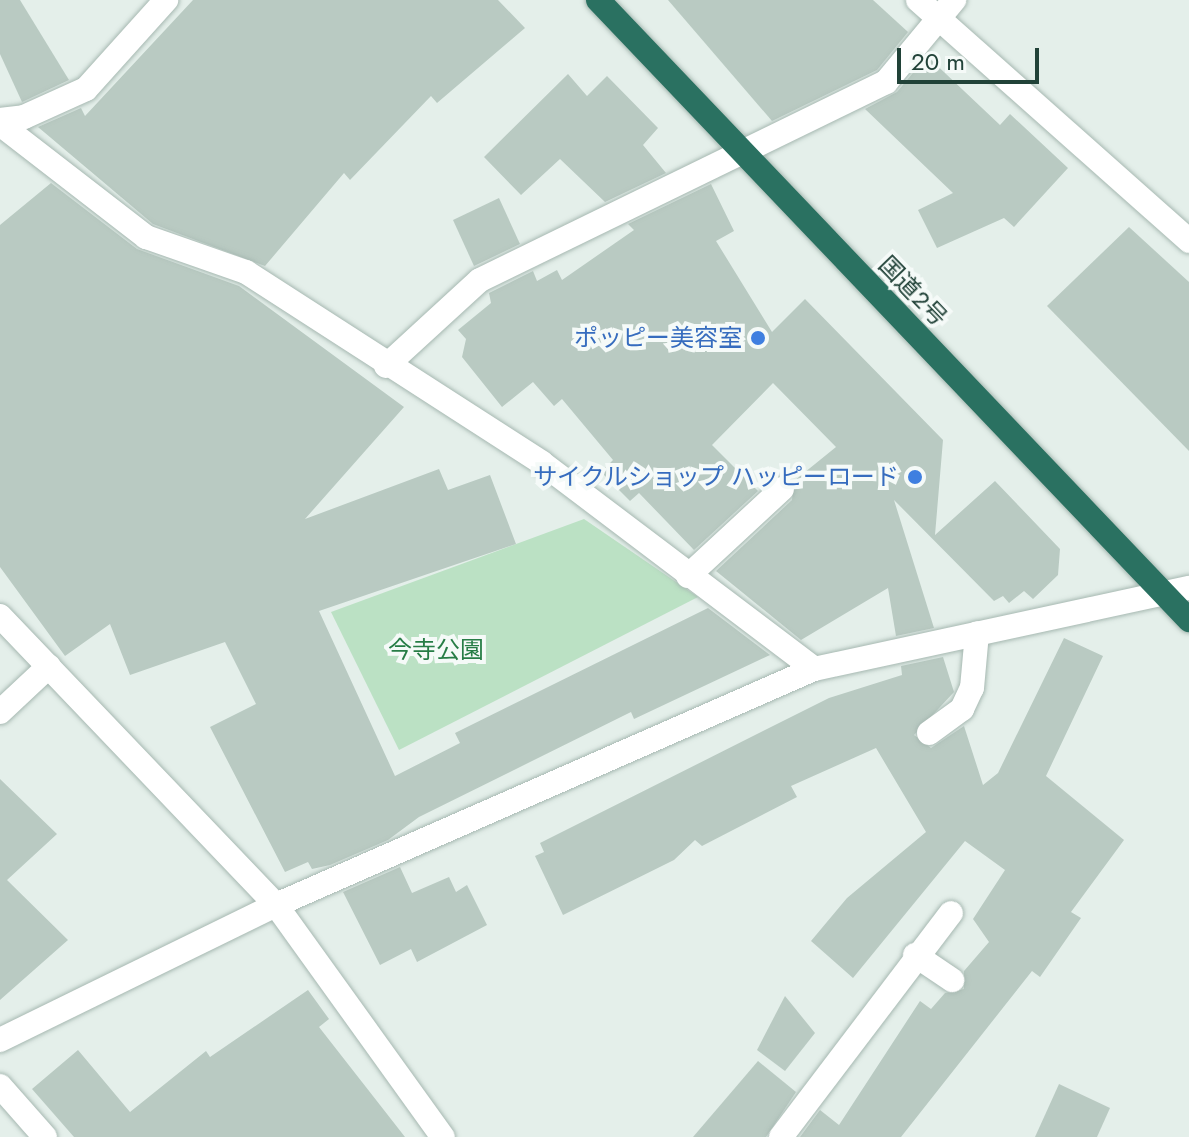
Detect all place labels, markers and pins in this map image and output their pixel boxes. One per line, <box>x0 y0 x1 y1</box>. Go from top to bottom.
place label: ポッピー美容室 <box>574 324 742 352</box>
marker: ポッピー美容室 <box>749 329 767 347</box>
place label: サイクルショップ ハッピーロード <box>532 463 899 491</box>
marker: サイクルショップ ハッピーロード <box>906 468 924 486</box>

